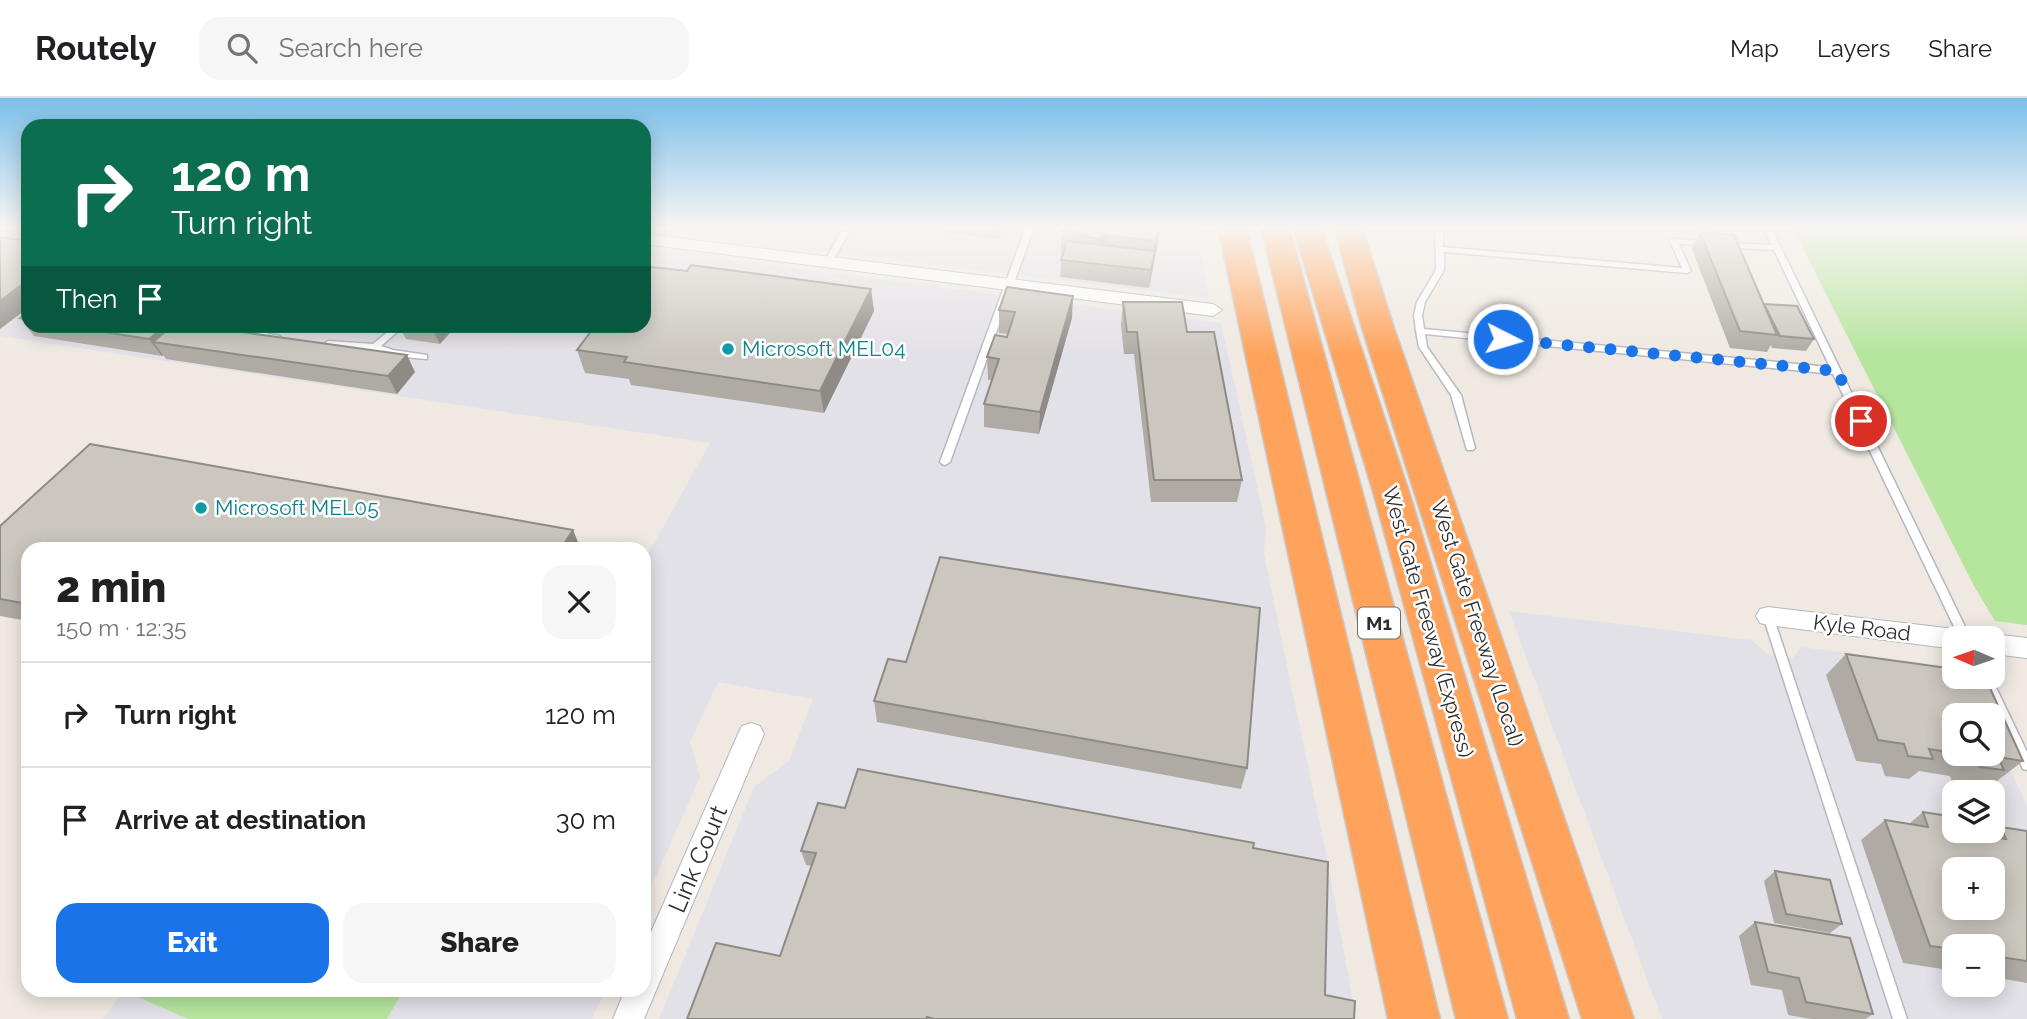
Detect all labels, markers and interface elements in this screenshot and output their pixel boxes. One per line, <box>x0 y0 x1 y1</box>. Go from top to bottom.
search box <box>199 17 689 80</box>
text: Routely <box>35 29 157 68</box>
icon: search <box>223 29 261 67</box>
text: Search here <box>279 33 423 63</box>
text: Map <box>1730 34 1779 63</box>
text: Layers <box>1817 34 1890 63</box>
text: Share <box>1928 34 1992 63</box>
text: 120 m <box>171 145 310 202</box>
icon: right <box>56 147 147 238</box>
text: Turn right <box>171 204 312 241</box>
icon: arrive <box>131 280 169 318</box>
text: Then <box>56 284 117 314</box>
position arrow <box>1466 302 1540 376</box>
place label: Microsoft MEL04 <box>742 336 906 361</box>
marker: Microsoft MEL04 <box>720 341 736 357</box>
pin <box>1831 391 1891 451</box>
icon: arrive <box>1842 402 1880 440</box>
street label: West Gate Freeway (Express) <box>1378 484 1479 760</box>
place label: Microsoft MEL05 <box>215 495 379 520</box>
street label: West Gate Freeway (Local) <box>1426 496 1529 749</box>
marker: Microsoft MEL05 <box>193 500 209 516</box>
text: 2 min <box>56 563 166 612</box>
button: close <box>542 565 616 639</box>
road number: M1 <box>1358 608 1400 638</box>
street label: Kyle Road <box>1812 609 1912 646</box>
text: 150 m · 12:35 <box>56 614 187 641</box>
north arrow <box>1942 626 2006 690</box>
map controls <box>1942 626 2005 997</box>
icon: right <box>56 696 94 734</box>
text: Turn right <box>115 700 236 730</box>
text: 120 m <box>545 700 616 730</box>
button: search <box>1942 703 2005 766</box>
button: layers <box>1942 780 2005 843</box>
icon: arrive <box>56 801 94 839</box>
street label: Link Court <box>662 801 733 917</box>
text: Arrive at destination <box>115 805 366 835</box>
text: 30 m <box>556 805 616 835</box>
button: + <box>1942 857 2005 920</box>
button: Exit <box>56 903 329 983</box>
button: Share <box>343 903 616 983</box>
button: − <box>1942 934 2005 997</box>

